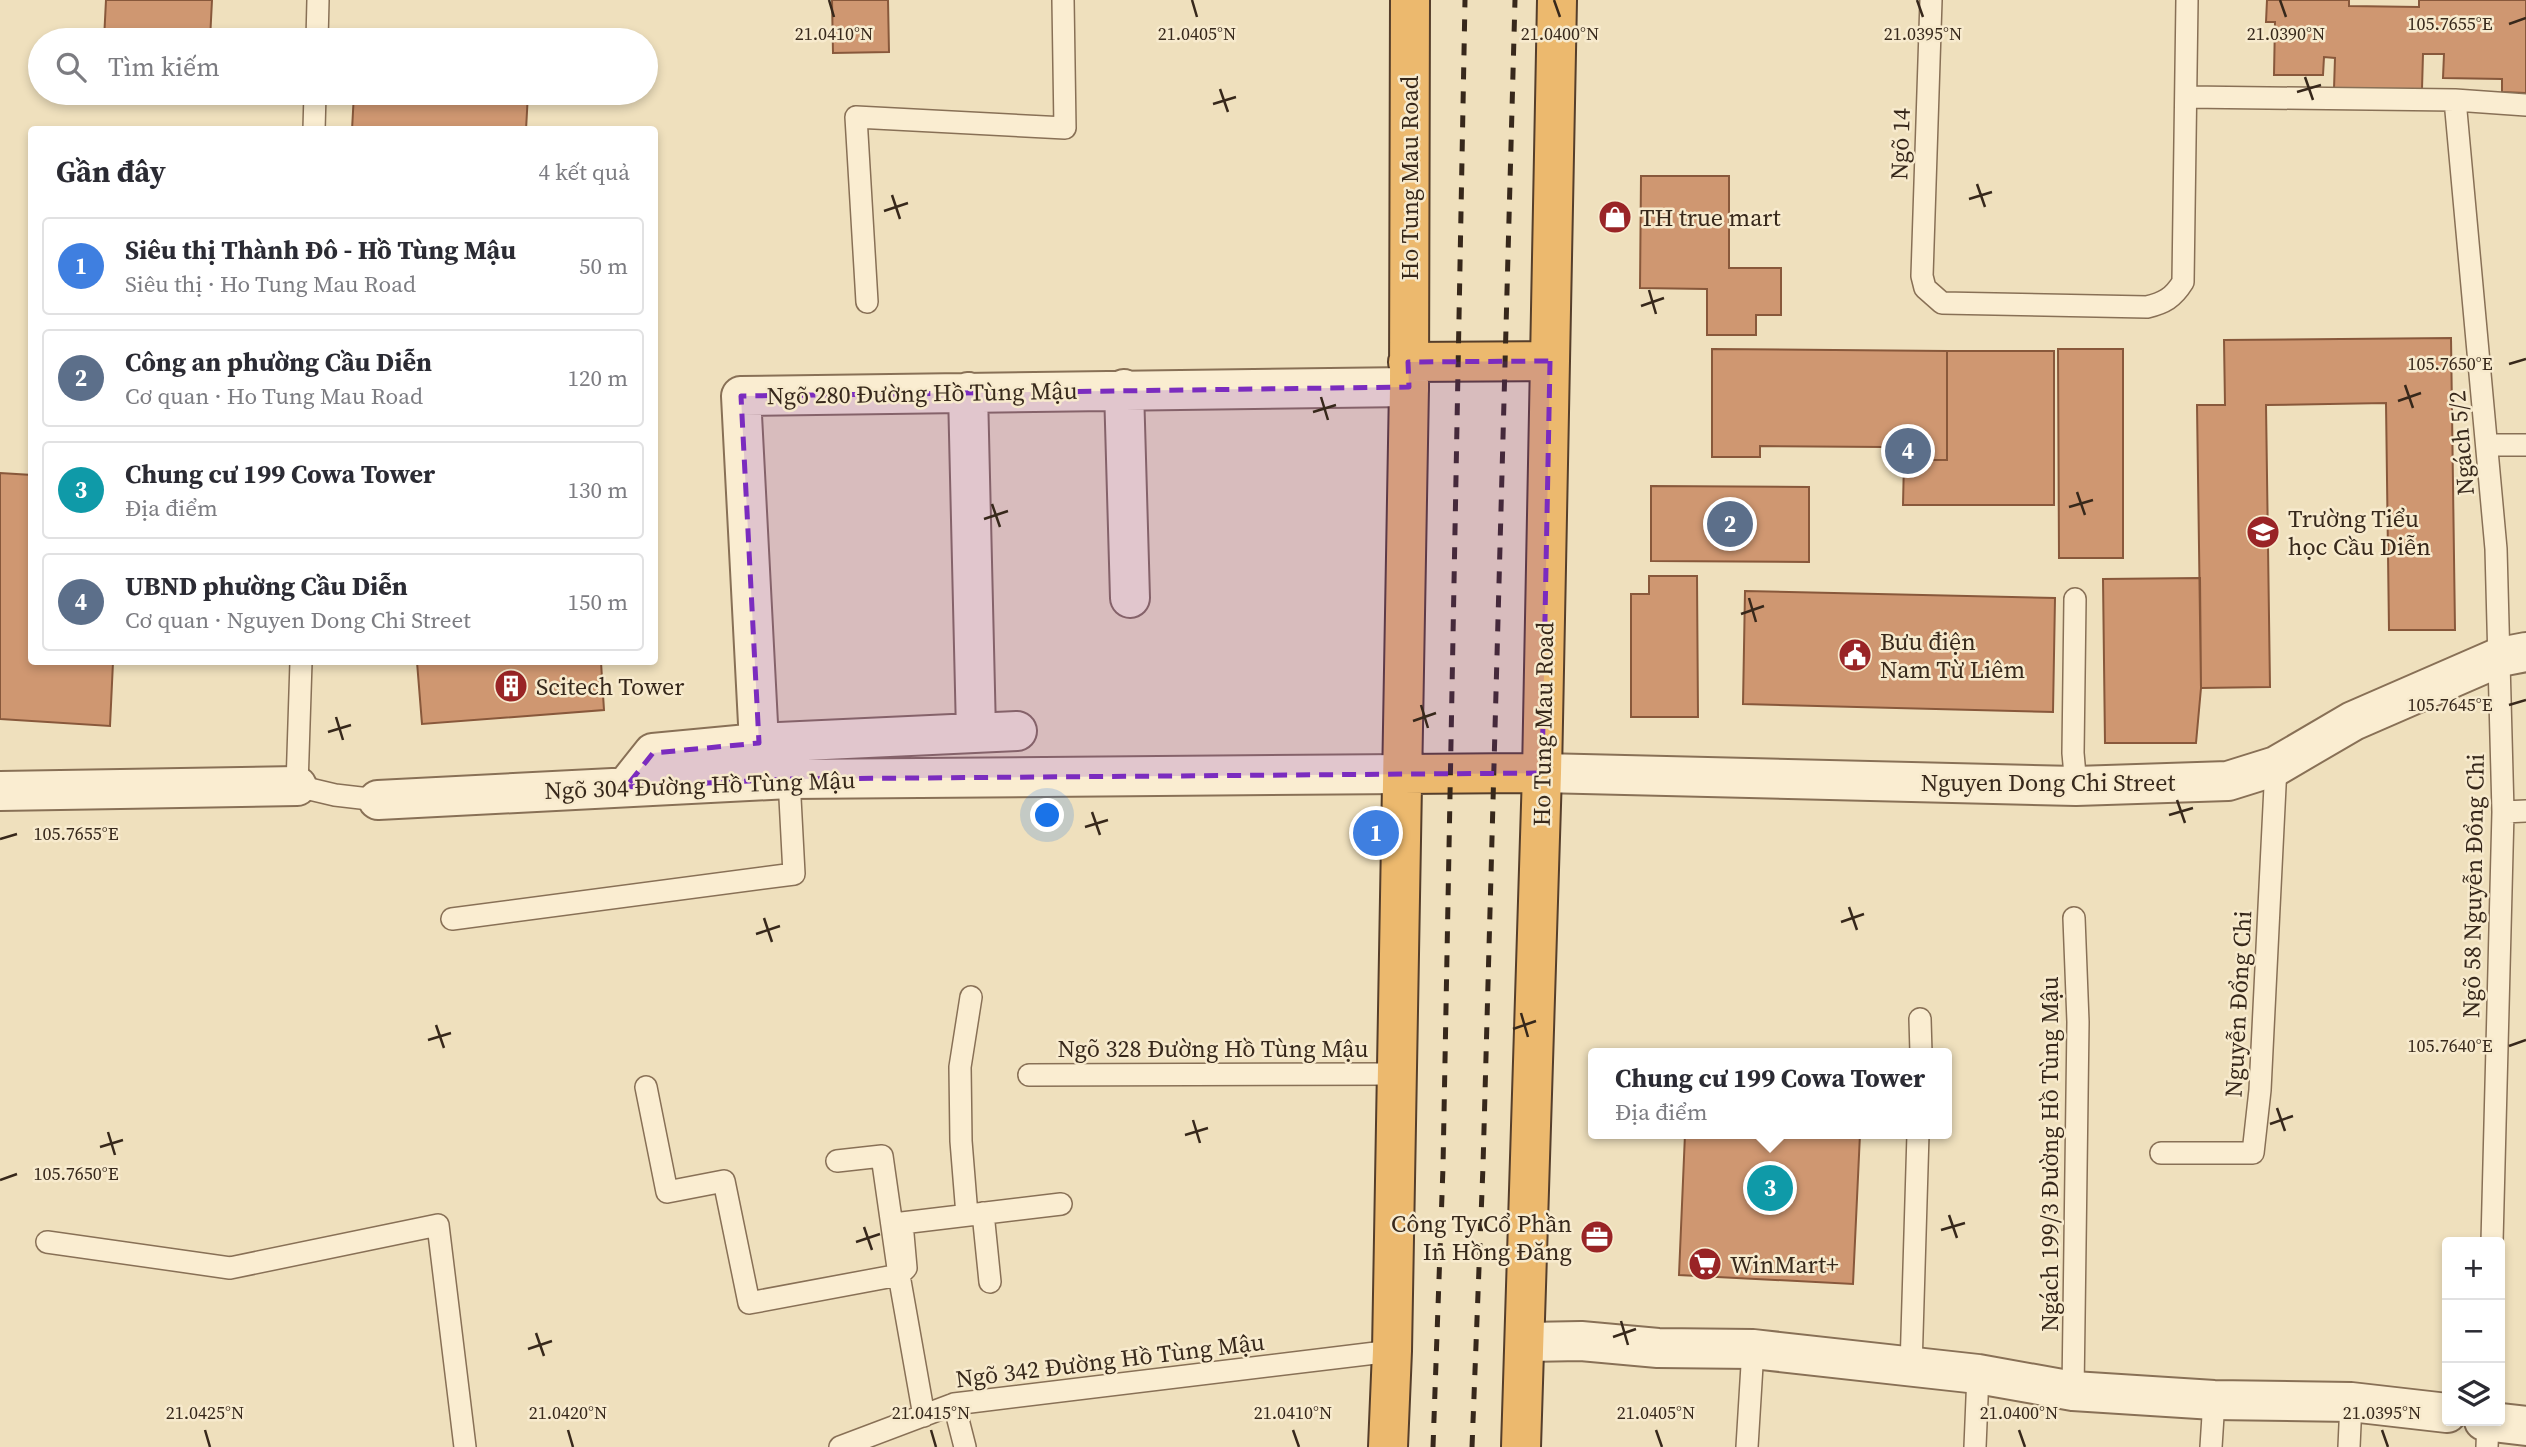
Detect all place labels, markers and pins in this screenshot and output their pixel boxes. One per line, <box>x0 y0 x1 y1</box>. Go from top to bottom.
shop icon: TH true mart <box>1596 198 1634 236</box>
place label: TH true mart <box>1640 201 1781 234</box>
pin: 4 <box>1885 425 1931 477</box>
pin: 2 <box>1707 498 1753 550</box>
place label: Trường Tiểu học Cầu Diễn <box>2288 502 2431 563</box>
school or university icon: Trường Tiểu học Cầu Diễn <box>2244 513 2282 551</box>
place label: Bưu điện Nam Từ Liêm <box>1880 625 2025 686</box>
public building icon: Bưu điện Nam Từ Liêm <box>1836 636 1874 674</box>
building icon: Scitech Tower <box>492 667 530 705</box>
place label: Scitech Tower <box>536 670 684 703</box>
pin: 1 <box>1353 807 1399 859</box>
pin: 3 <box>1747 1162 1793 1214</box>
place label: Công Ty Cổ Phần In Hồng Đăng <box>1391 1207 1572 1268</box>
office icon: Công Ty Cổ Phần In Hồng Đăng <box>1578 1218 1616 1256</box>
supermarket icon: WinMart+ <box>1686 1245 1724 1283</box>
place label: WinMart+ <box>1730 1248 1839 1281</box>

